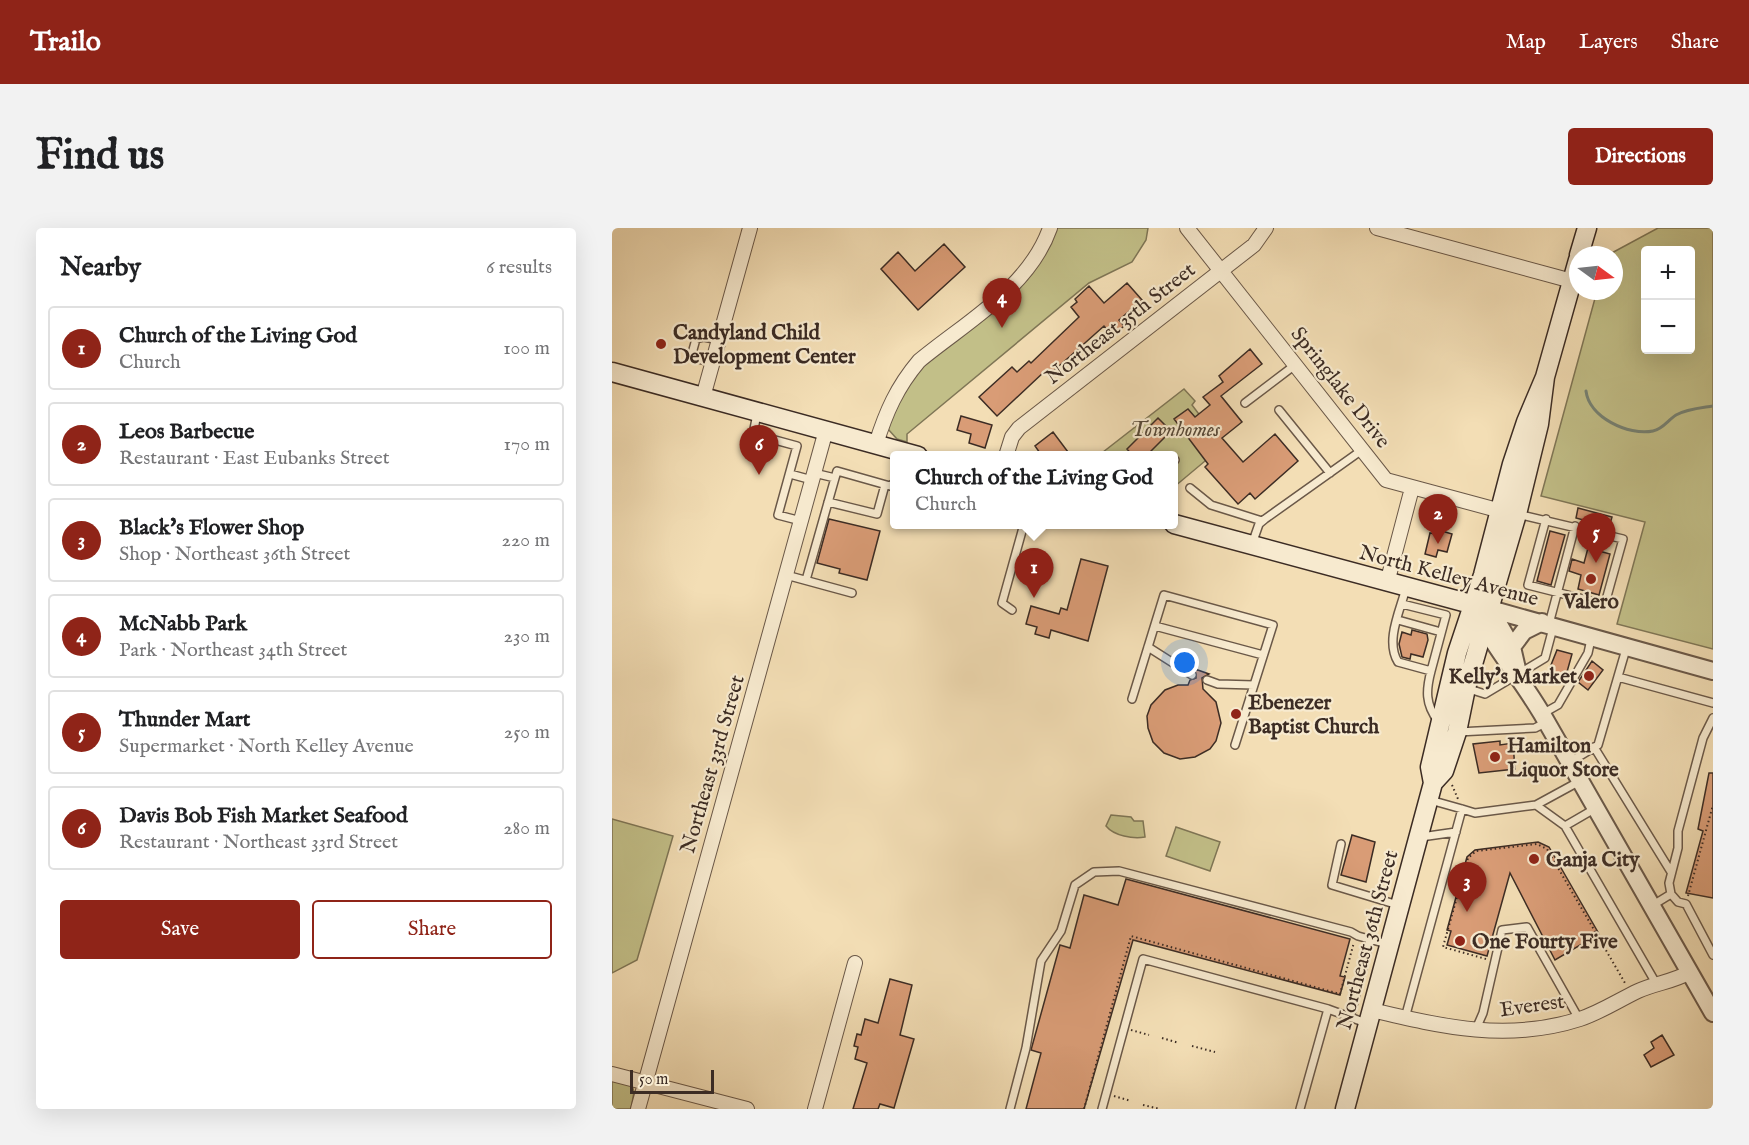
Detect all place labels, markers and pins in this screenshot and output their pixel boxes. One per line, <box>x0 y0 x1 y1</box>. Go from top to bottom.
pin: 4 <box>982 279 1022 328</box>
place label: Candyland Child Development Center <box>673 320 856 371</box>
marker: Candyland Child Development Center <box>654 337 668 351</box>
pin: 6 <box>740 426 778 475</box>
pin: 2 <box>1418 494 1458 544</box>
pin: 5 <box>1576 514 1616 563</box>
pin: 1 <box>1014 548 1054 598</box>
marker: Valero <box>1584 572 1598 586</box>
place label: Valero <box>1562 589 1620 616</box>
place label: Kelly's Market <box>1449 664 1578 691</box>
marker: Kelly's Market <box>1582 669 1596 683</box>
place label: Ebenezer Baptist Church <box>1248 690 1380 741</box>
marker: Ebenezer Baptist Church <box>1229 707 1243 721</box>
place label: Hamilton Liquor Store <box>1507 733 1619 784</box>
marker: Hamilton Liquor Store <box>1488 750 1502 764</box>
place label: Ganja City <box>1546 847 1640 874</box>
marker: Ganja City <box>1527 852 1541 866</box>
pin: 3 <box>1448 862 1486 912</box>
place label: One Fourty Five <box>1472 929 1618 956</box>
marker: One Fourty Five <box>1453 934 1467 948</box>

